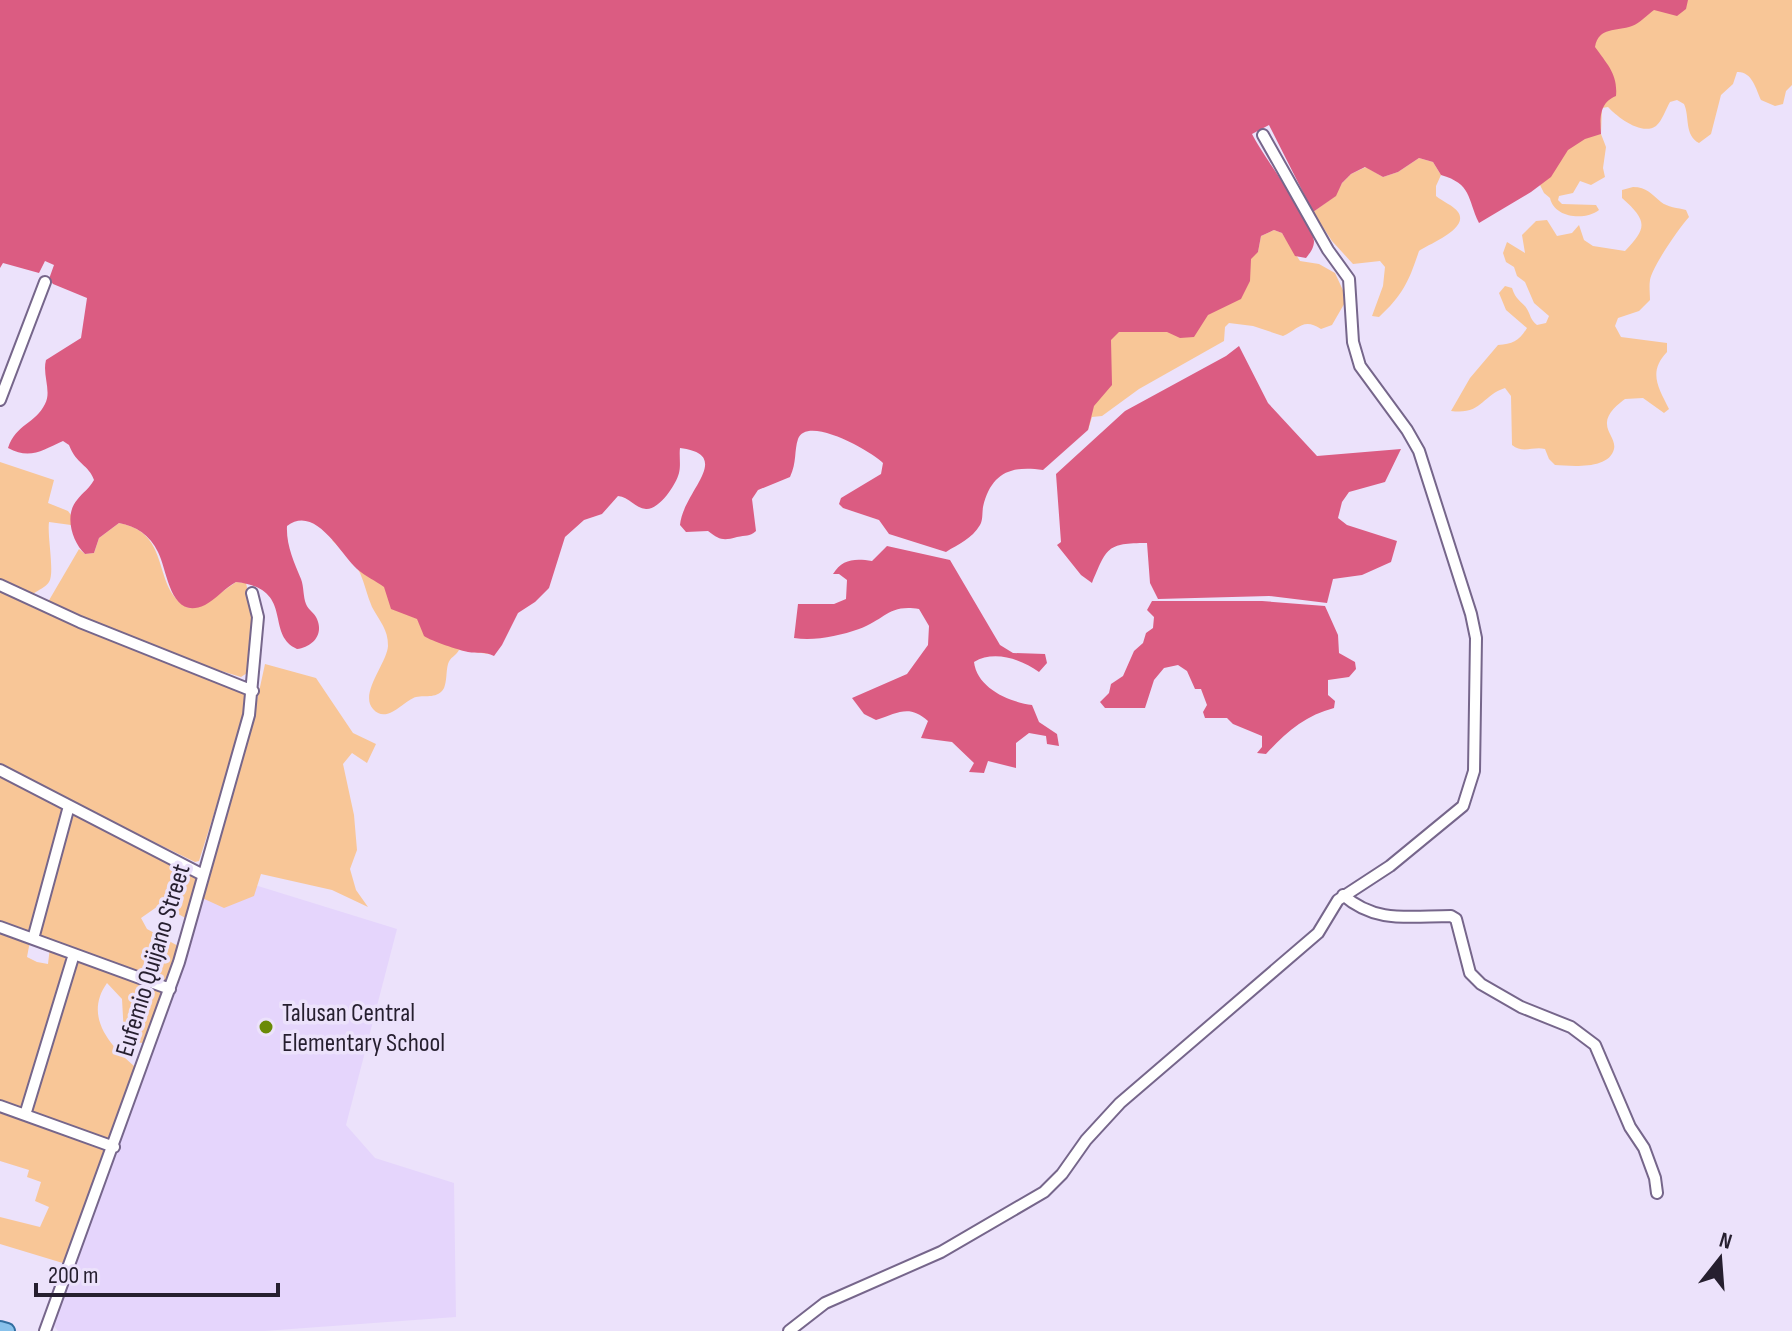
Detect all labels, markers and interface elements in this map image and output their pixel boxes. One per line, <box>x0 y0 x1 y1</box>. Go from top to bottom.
street label: Eufemio Quijano Street <box>109 860 197 1060</box>
place label: Talusan Central Elementary School <box>282 998 445 1059</box>
marker: Talusan Central Elementary School <box>257 1018 275 1036</box>
north arrow <box>1680 1219 1760 1299</box>
text: N <box>1716 1227 1735 1256</box>
scale bar <box>36 1247 278 1297</box>
text: 200 m <box>48 1261 99 1290</box>

